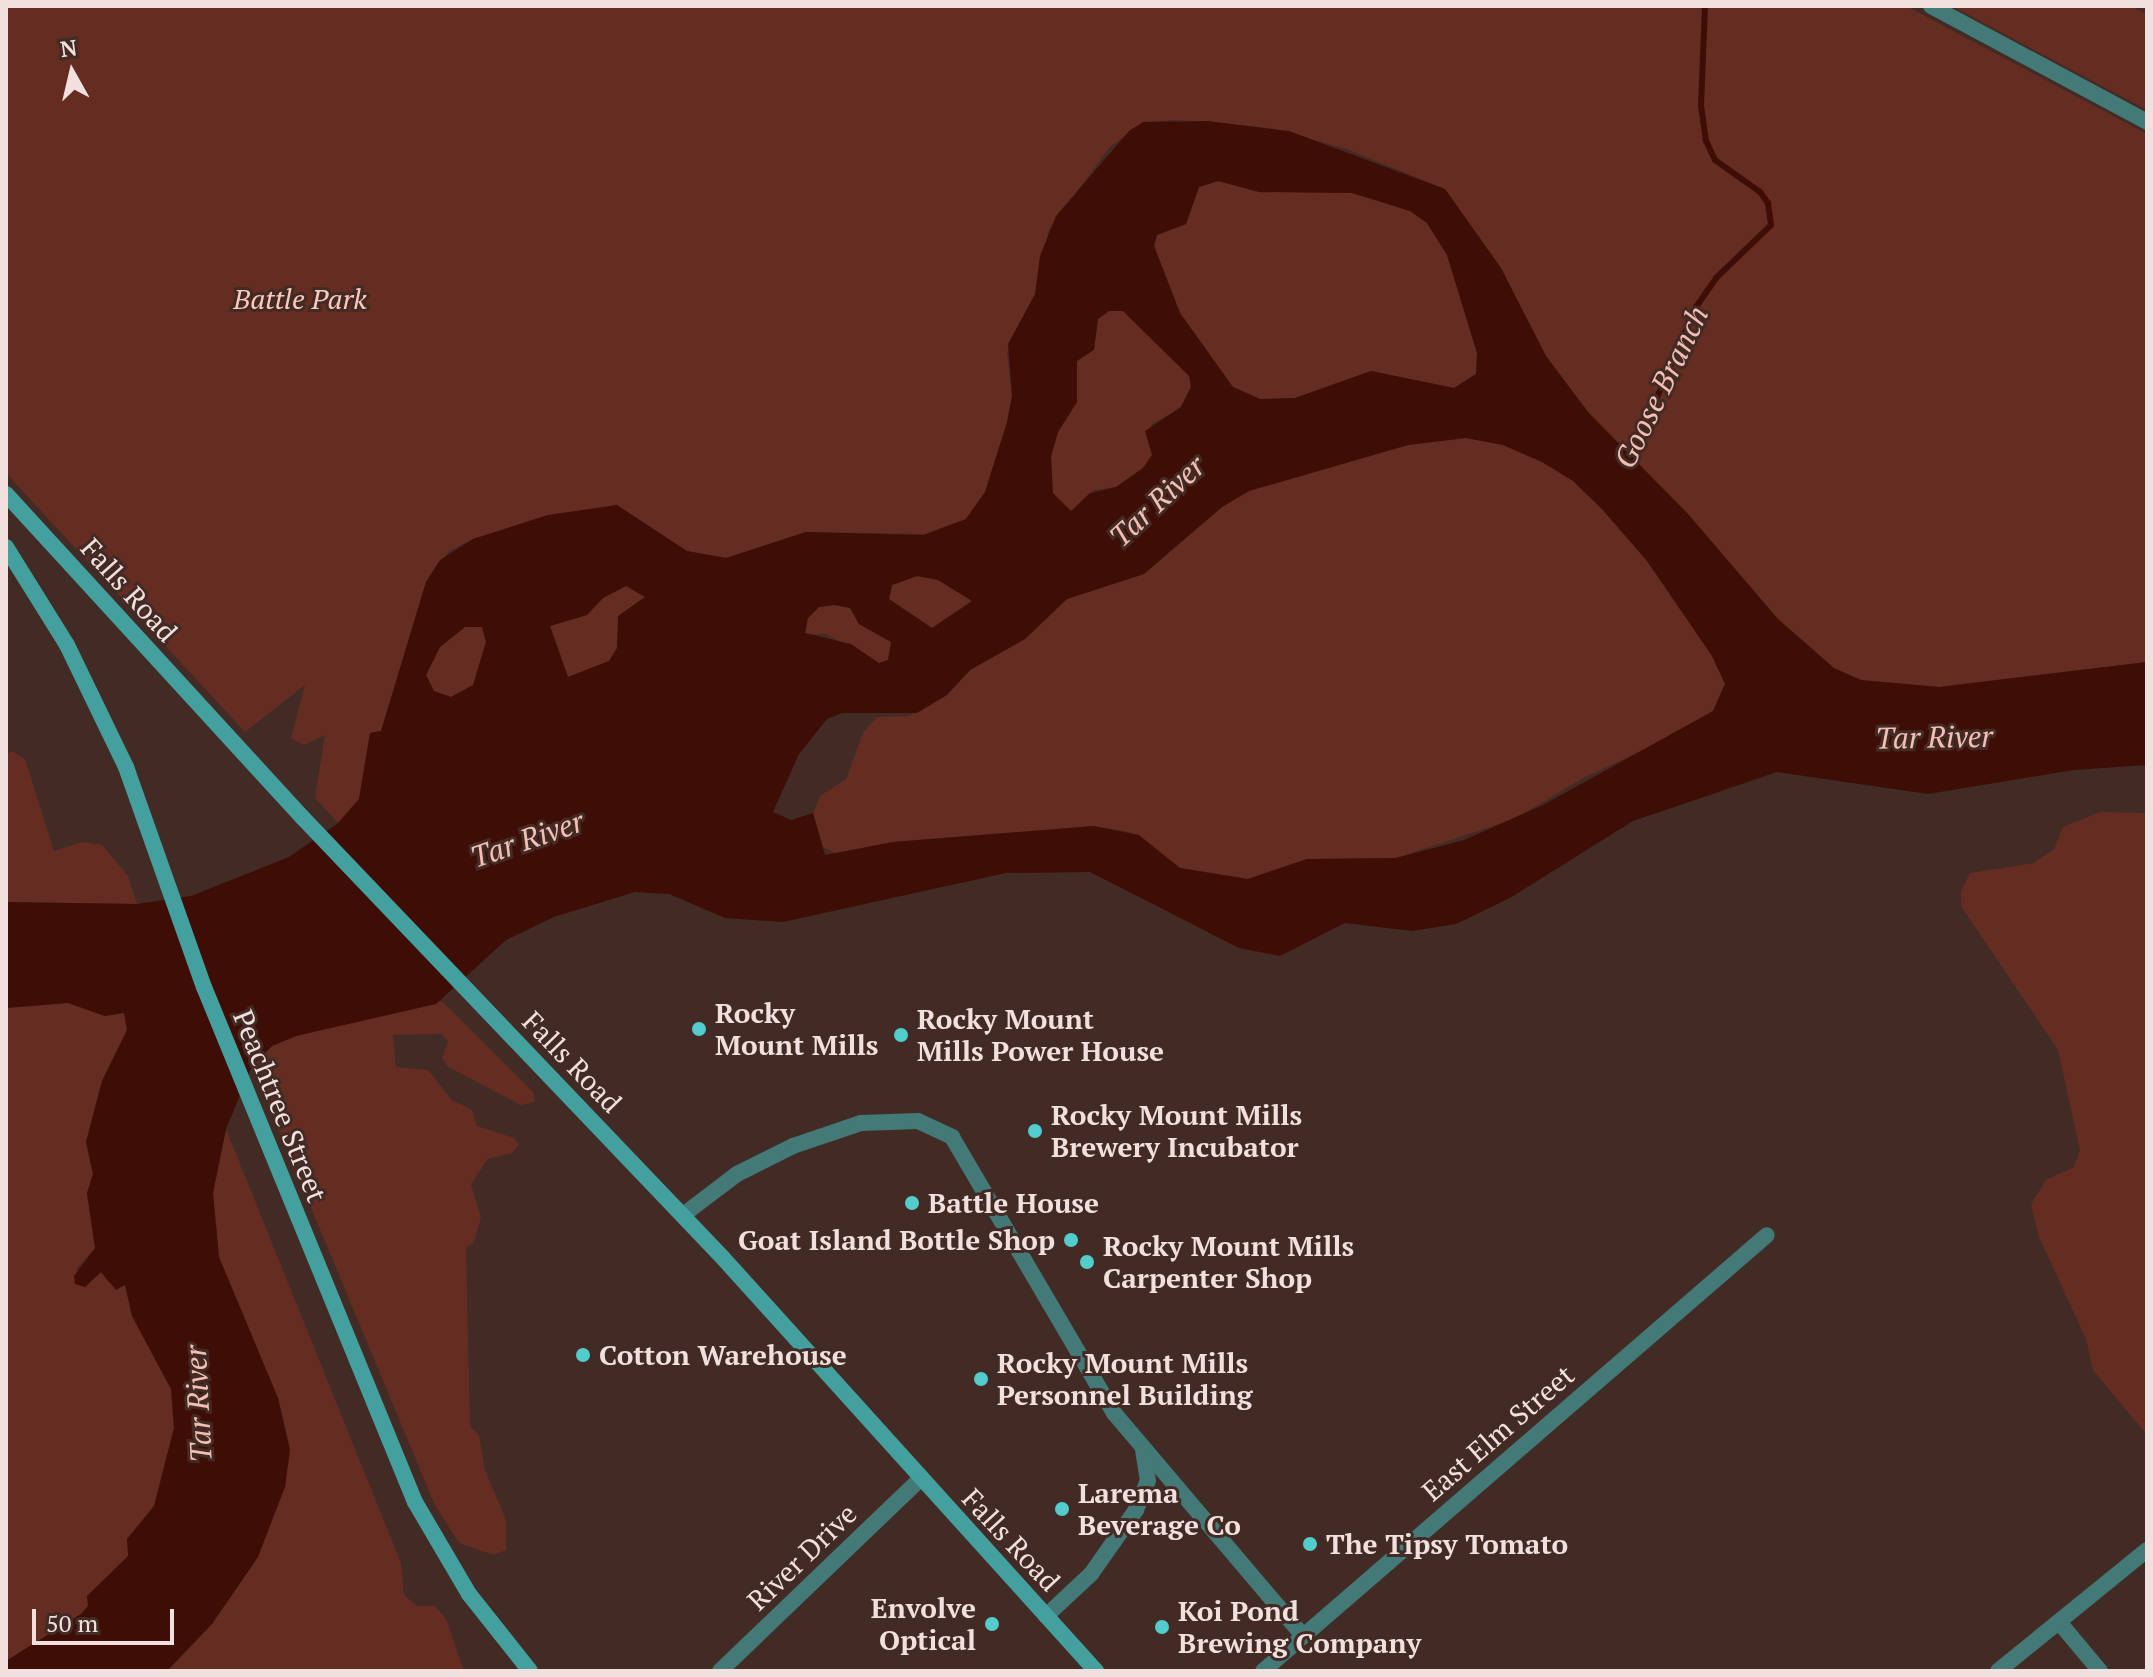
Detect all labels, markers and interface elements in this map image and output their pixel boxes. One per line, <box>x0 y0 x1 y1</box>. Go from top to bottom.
north arrow <box>32 32 112 112</box>
text: N <box>58 32 79 63</box>
park label: Battle Park <box>233 282 367 316</box>
water label: Goose Branch <box>1606 300 1716 474</box>
water label: Tar River <box>1102 448 1212 554</box>
street label: Falls Road <box>74 531 184 649</box>
water label: Tar River <box>1875 718 1993 756</box>
water label: Tar River <box>466 803 588 875</box>
place label: Rocky Mount Mills <box>715 996 878 1062</box>
place label: Rocky Mount Mills Power House <box>917 1002 1164 1068</box>
street label: Falls Road <box>516 1004 628 1120</box>
street label: Peachtree Street <box>226 1005 334 1207</box>
marker: Rocky Mount Mills <box>690 1020 708 1038</box>
marker: Rocky Mount Mills Power House <box>892 1026 910 1044</box>
place label: Rocky Mount Mills Brewery Incubator <box>1051 1098 1302 1164</box>
marker: Rocky Mount Mills Brewery Incubator <box>1026 1122 1044 1140</box>
place label: Battle House <box>928 1186 1099 1220</box>
marker: Battle House <box>903 1194 921 1212</box>
place label: Goat Island Bottle Shop <box>738 1223 1055 1257</box>
place label: Rocky Mount Mills Carpenter Shop <box>1103 1229 1354 1295</box>
marker: Goat Island Bottle Shop <box>1062 1231 1080 1249</box>
marker: Rocky Mount Mills Carpenter Shop <box>1078 1253 1096 1271</box>
place label: Cotton Warehouse <box>599 1338 847 1372</box>
water label: Tar River <box>177 1344 219 1464</box>
marker: Cotton Warehouse <box>574 1346 592 1364</box>
place label: Rocky Mount Mills Personnel Building <box>997 1346 1252 1412</box>
street label: East Elm Street <box>1415 1358 1581 1508</box>
marker: Rocky Mount Mills Personnel Building <box>972 1370 990 1388</box>
place label: Larema Beverage Co <box>1078 1476 1241 1542</box>
street label: Falls Road <box>955 1482 1067 1598</box>
street label: River Drive <box>741 1497 863 1617</box>
marker: Larema Beverage Co <box>1053 1500 1071 1518</box>
place label: The Tipsy Tomato <box>1326 1527 1568 1561</box>
marker: The Tipsy Tomato <box>1301 1535 1319 1553</box>
place label: Envolve Optical <box>871 1591 976 1657</box>
scale bar <box>36 1593 178 1643</box>
place label: Koi Pond Brewing Company <box>1178 1594 1421 1660</box>
text: 50 m <box>46 1607 98 1639</box>
marker: Envolve Optical <box>983 1615 1001 1633</box>
marker: Koi Pond Brewing Company <box>1153 1618 1171 1636</box>

